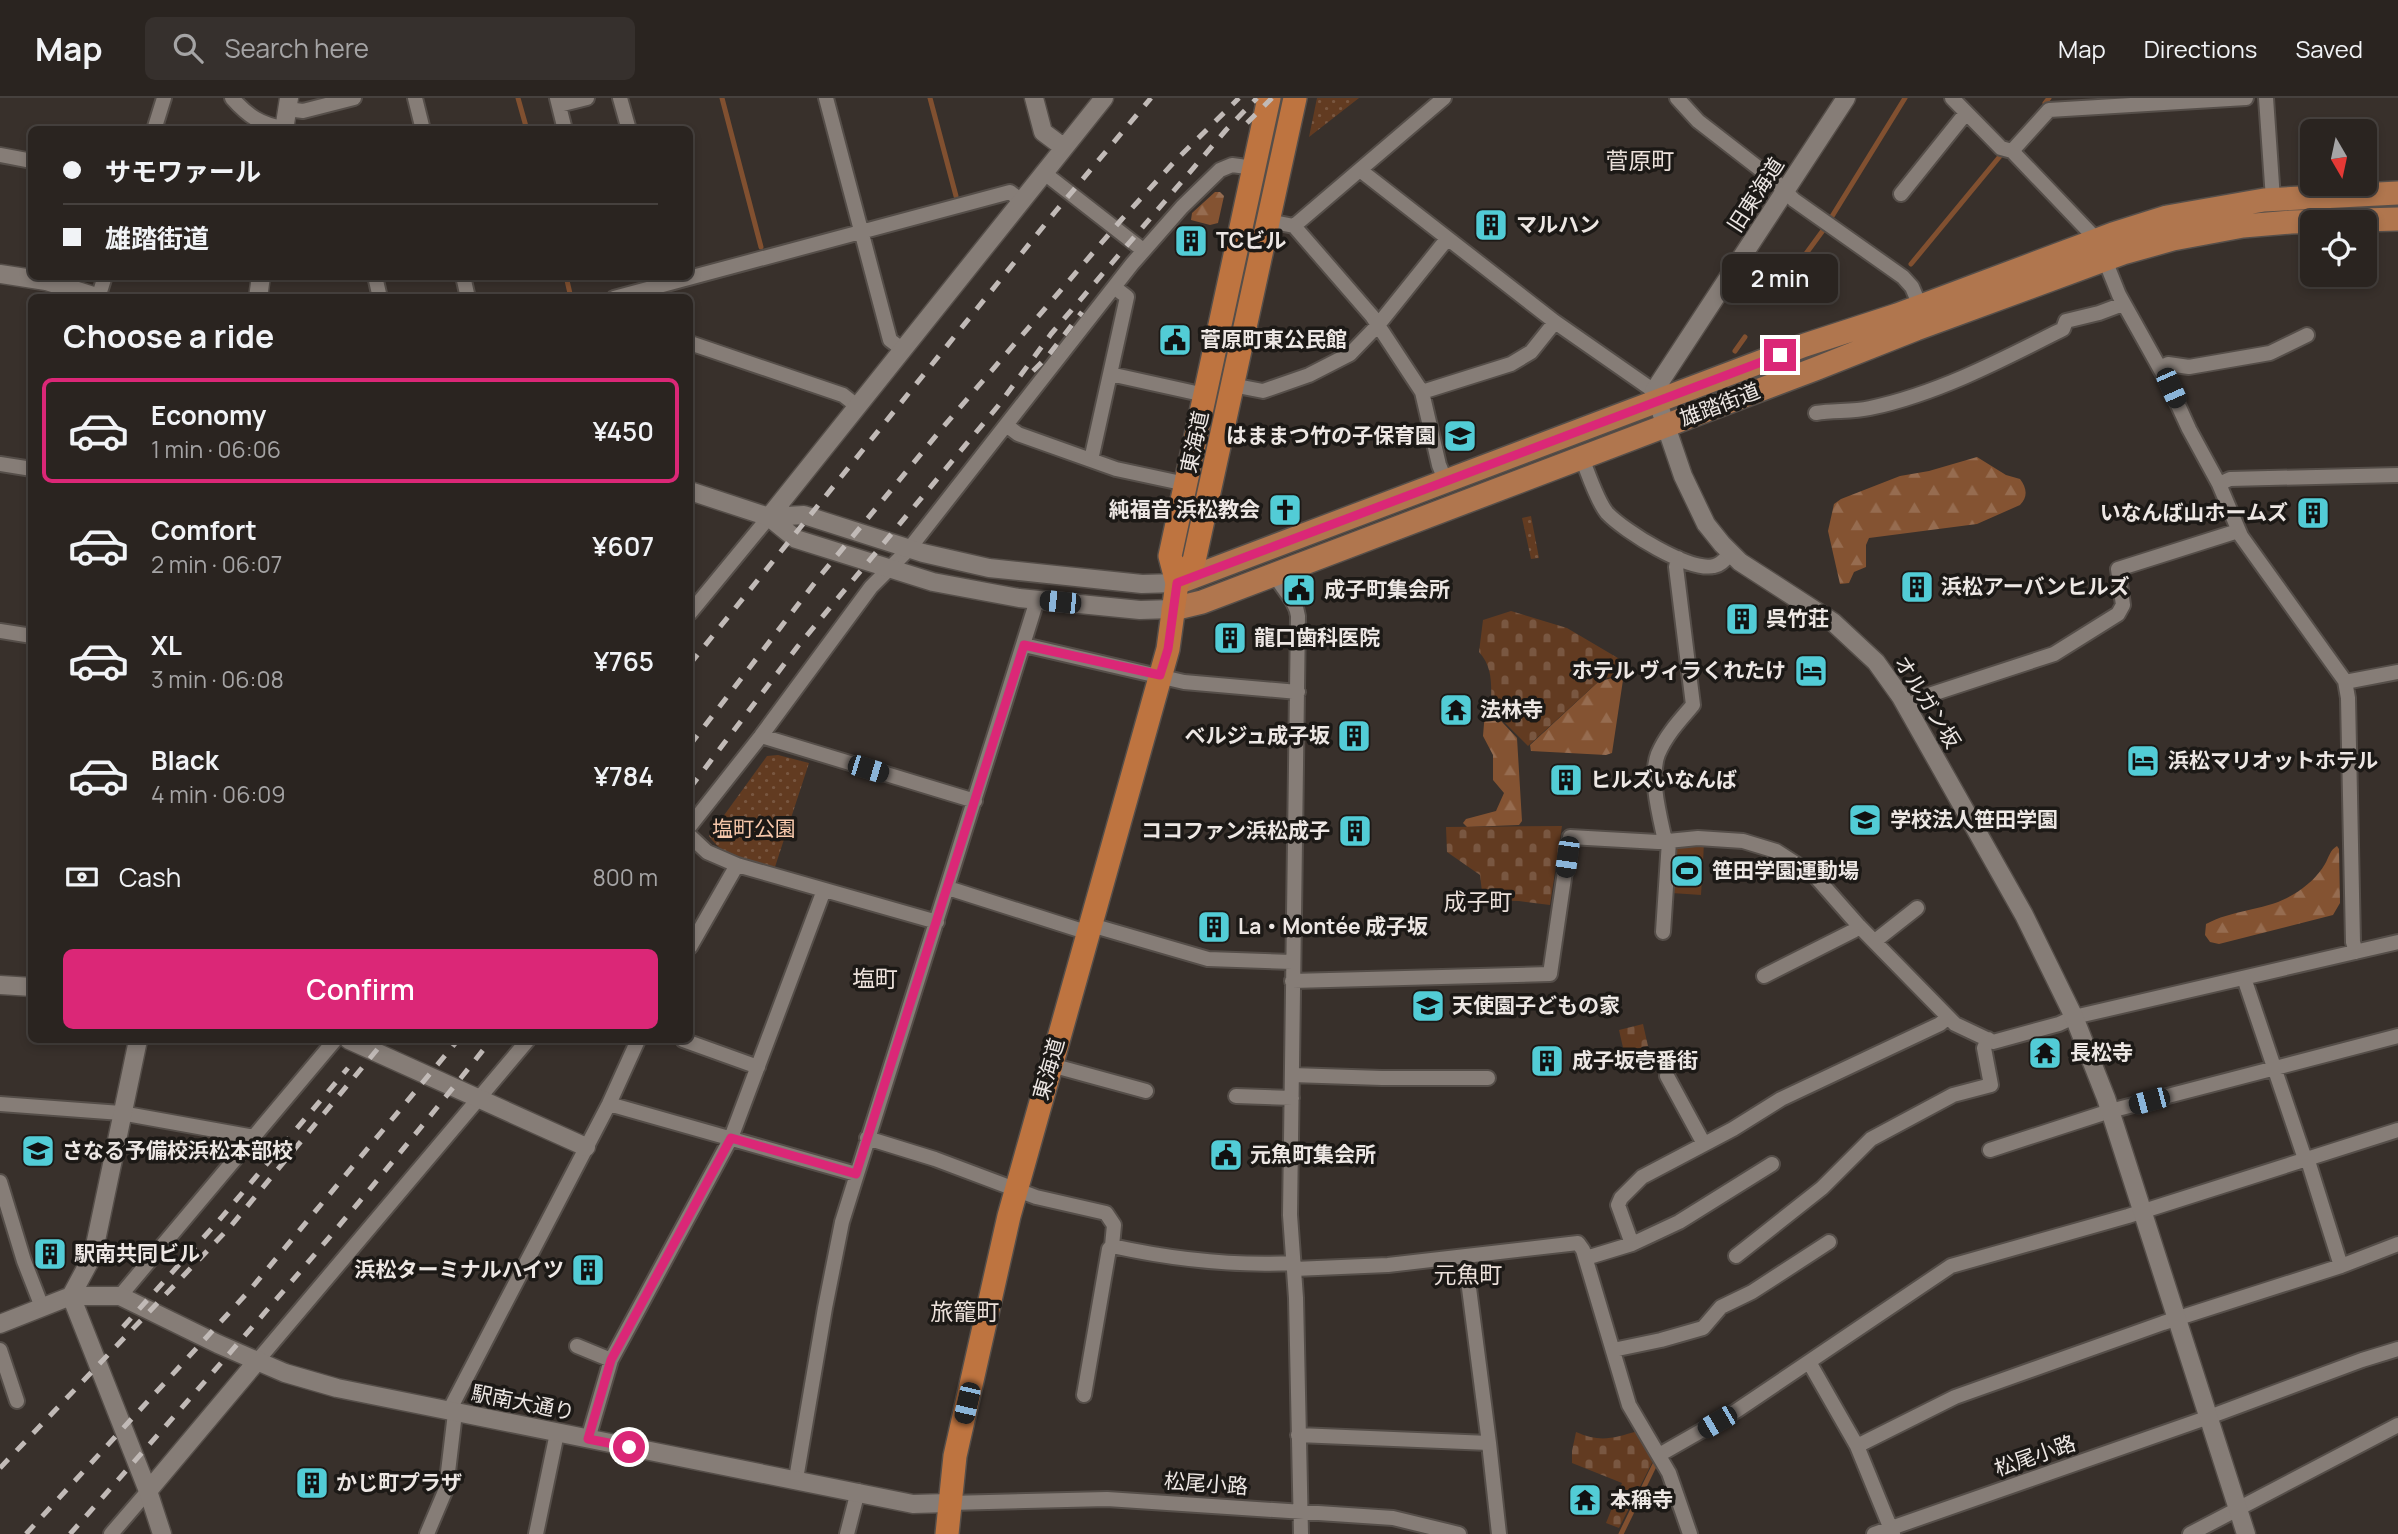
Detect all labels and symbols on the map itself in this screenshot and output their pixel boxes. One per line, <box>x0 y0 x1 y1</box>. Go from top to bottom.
north arrow <box>2300 119 2376 196</box>
district label: 菅原町 <box>1606 144 1675 176</box>
street label: 旧東海道 <box>1721 152 1790 237</box>
building icon: マルハン <box>1472 206 1510 244</box>
place label: マルハン <box>1516 210 1600 238</box>
building icon: TCビル <box>1172 222 1210 260</box>
place label: TCビル <box>1216 226 1286 254</box>
callout: 2 min <box>1722 254 1838 302</box>
public building icon: 菅原町東公民館 <box>1156 321 1194 359</box>
place label: 菅原町東公民館 <box>1200 325 1347 353</box>
route end <box>1764 339 1796 371</box>
car <box>2153 365 2190 411</box>
street label: 雄踏街道 <box>1675 376 1764 432</box>
street label: 東海道 <box>1174 408 1214 476</box>
school or university icon: はままつ竹の子保育園 <box>1441 417 1479 455</box>
place label: はままつ竹の子保育園 <box>1226 421 1436 449</box>
church icon: 純福音 浜松教会 <box>1266 491 1304 529</box>
building icon: いなんば山ホームズ <box>2294 494 2332 532</box>
place label: 純福音 浜松教会 <box>1109 495 1260 523</box>
place label: いなんば山ホームズ <box>2100 498 2288 526</box>
building icon: 浜松アーバンヒルズ <box>1898 568 1936 606</box>
public building icon: 成子町集会所 <box>1280 571 1318 609</box>
place label: 浜松アーバンヒルズ <box>1941 572 2130 600</box>
place label: 成子町集会所 <box>1324 575 1450 603</box>
car <box>1039 589 1082 615</box>
building icon: 呉竹荘 <box>1723 600 1761 638</box>
place label: 呉竹荘 <box>1766 604 1829 632</box>
building icon: 龍口歯科医院 <box>1211 619 1249 657</box>
place label: 龍口歯科医院 <box>1254 623 1380 651</box>
street label: オルガン坂 <box>1888 650 1967 753</box>
hotel icon: ホテル ヴィラくれたけ <box>1792 652 1830 690</box>
place label: ホテル ヴィラくれたけ <box>1572 656 1786 684</box>
temple icon: 法林寺 <box>1437 691 1475 729</box>
place label: 法林寺 <box>1480 695 1543 723</box>
building icon: ベルジュ成子坂 <box>1335 717 1373 755</box>
place label: ベルジュ成子坂 <box>1184 721 1330 749</box>
hotel icon: 浜松マリオットホテル <box>2124 742 2162 780</box>
place label: 浜松マリオットホテル <box>2168 746 2378 774</box>
car <box>845 753 892 785</box>
building icon: ヒルズいなんば <box>1547 761 1585 799</box>
place label: ヒルズいなんば <box>1590 765 1737 793</box>
school or university icon: 学校法人笹田学園 <box>1846 801 1884 839</box>
place label: 学校法人笹田学園 <box>1890 805 2058 833</box>
building icon: ココファン浜松成子 <box>1336 812 1374 850</box>
park label: 塩町公園 <box>712 814 796 842</box>
place label: ココファン浜松成子 <box>1141 816 1330 844</box>
car <box>1554 835 1581 879</box>
sports icon: 笹田学園運動場 <box>1668 852 1706 890</box>
place label: 笹田学園運動場 <box>1712 856 1859 884</box>
district label: 成子町 <box>1444 885 1513 917</box>
building icon: La・Montée 成子坂 <box>1195 908 1233 946</box>
place label: La・Montée 成子坂 <box>1238 912 1428 940</box>
district label: 塩町 <box>852 962 898 994</box>
school or university icon: 天使園子どもの家 <box>1409 987 1447 1025</box>
place label: 天使園子どもの家 <box>1452 991 1620 1019</box>
temple icon: 長松寺 <box>2026 1034 2064 1072</box>
street label: 東海道 <box>1026 1035 1070 1103</box>
place label: 長松寺 <box>2070 1038 2133 1066</box>
building icon: 成子坂壱番街 <box>1528 1042 1566 1080</box>
place label: 成子坂壱番街 <box>1572 1046 1698 1074</box>
car <box>2126 1085 2173 1117</box>
school or university icon: さなる予備校浜松本部校 <box>19 1132 57 1170</box>
place label: さなる予備校浜松本部校 <box>62 1136 293 1164</box>
public building icon: 元魚町集会所 <box>1207 1136 1245 1174</box>
place label: 元魚町集会所 <box>1250 1140 1376 1168</box>
building icon: 駅南共同ビル <box>31 1235 69 1273</box>
place label: 駅南共同ビル <box>74 1239 200 1267</box>
building icon: 浜松ターミナルハイツ <box>569 1251 607 1289</box>
place label: 浜松ターミナルハイツ <box>354 1255 564 1283</box>
district label: 元魚町 <box>1434 1258 1503 1290</box>
district label: 旅籠町 <box>931 1295 1000 1327</box>
street label: 駅南大通り <box>469 1378 577 1426</box>
car <box>953 1380 982 1426</box>
car <box>1694 1402 1741 1442</box>
street label: 松尾小路 <box>1990 1428 2079 1482</box>
route start <box>613 1431 645 1463</box>
building icon: かじ町プラザ <box>293 1464 331 1502</box>
street label: 松尾小路 <box>1163 1466 1249 1500</box>
place label: かじ町プラザ <box>336 1468 462 1496</box>
temple icon: 本稱寺 <box>1566 1481 1604 1519</box>
place label: 本稱寺 <box>1610 1485 1673 1513</box>

